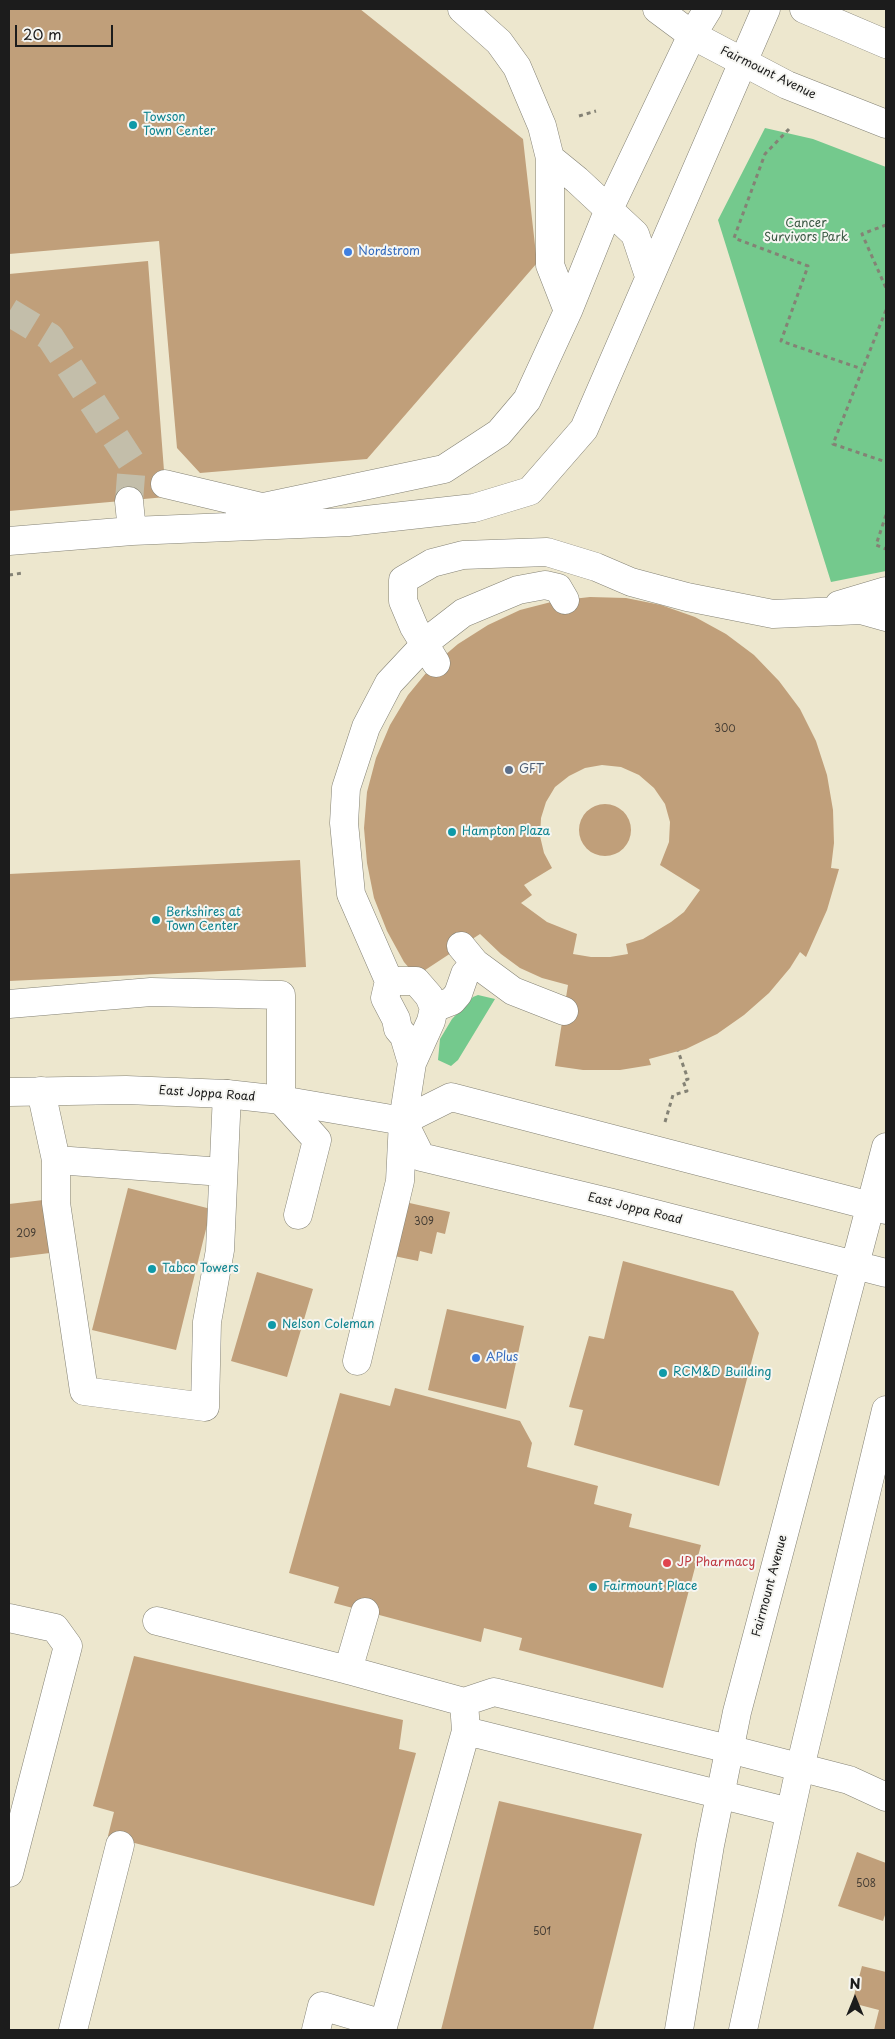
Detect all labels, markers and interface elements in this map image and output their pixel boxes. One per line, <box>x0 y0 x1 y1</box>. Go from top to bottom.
scale bar <box>18 15 115 47</box>
text: 20 m <box>23 22 62 45</box>
street label: Fairmount Avenue <box>718 44 818 102</box>
place label: Towson Town Center <box>143 111 215 139</box>
marker: Towson Town Center <box>127 119 139 131</box>
park label: Cancer Survivors Park <box>764 217 848 245</box>
place label: Nordstrom <box>358 245 420 259</box>
marker: Nordstrom <box>342 246 354 258</box>
house number: 300 <box>714 723 736 735</box>
place label: GFT <box>519 763 544 777</box>
marker: GFT <box>503 764 515 776</box>
place label: Hampton Plaza <box>462 825 550 839</box>
marker: Hampton Plaza <box>446 826 458 838</box>
place label: Berkshires at Town Center <box>166 906 241 934</box>
marker: Berkshires at Town Center <box>150 914 162 926</box>
street label: East Joppa Road <box>158 1083 256 1105</box>
street label: East Joppa Road <box>586 1190 684 1228</box>
house number: 309 <box>414 1216 434 1228</box>
house number: 209 <box>16 1228 36 1240</box>
place label: Tabco Towers <box>162 1262 239 1276</box>
marker: Tabco Towers <box>146 1263 158 1275</box>
place label: Nelson Coleman <box>282 1318 374 1332</box>
marker: Nelson Coleman <box>266 1319 278 1331</box>
place label: APlus <box>486 1351 518 1365</box>
marker: APlus <box>470 1352 482 1364</box>
place label: RCM&D Building <box>673 1366 771 1380</box>
marker: RCM&D Building <box>657 1367 669 1379</box>
street label: Fairmount Avenue <box>749 1534 791 1638</box>
place label: JP Pharmacy <box>677 1556 755 1570</box>
marker: JP Pharmacy <box>661 1557 673 1569</box>
place label: Fairmount Place <box>603 1580 697 1594</box>
marker: Fairmount Place <box>587 1581 599 1593</box>
house number: 508 <box>856 1878 876 1890</box>
house number: 501 <box>533 1926 551 1938</box>
text: N <box>849 1973 861 1994</box>
north arrow <box>830 1974 880 2024</box>

